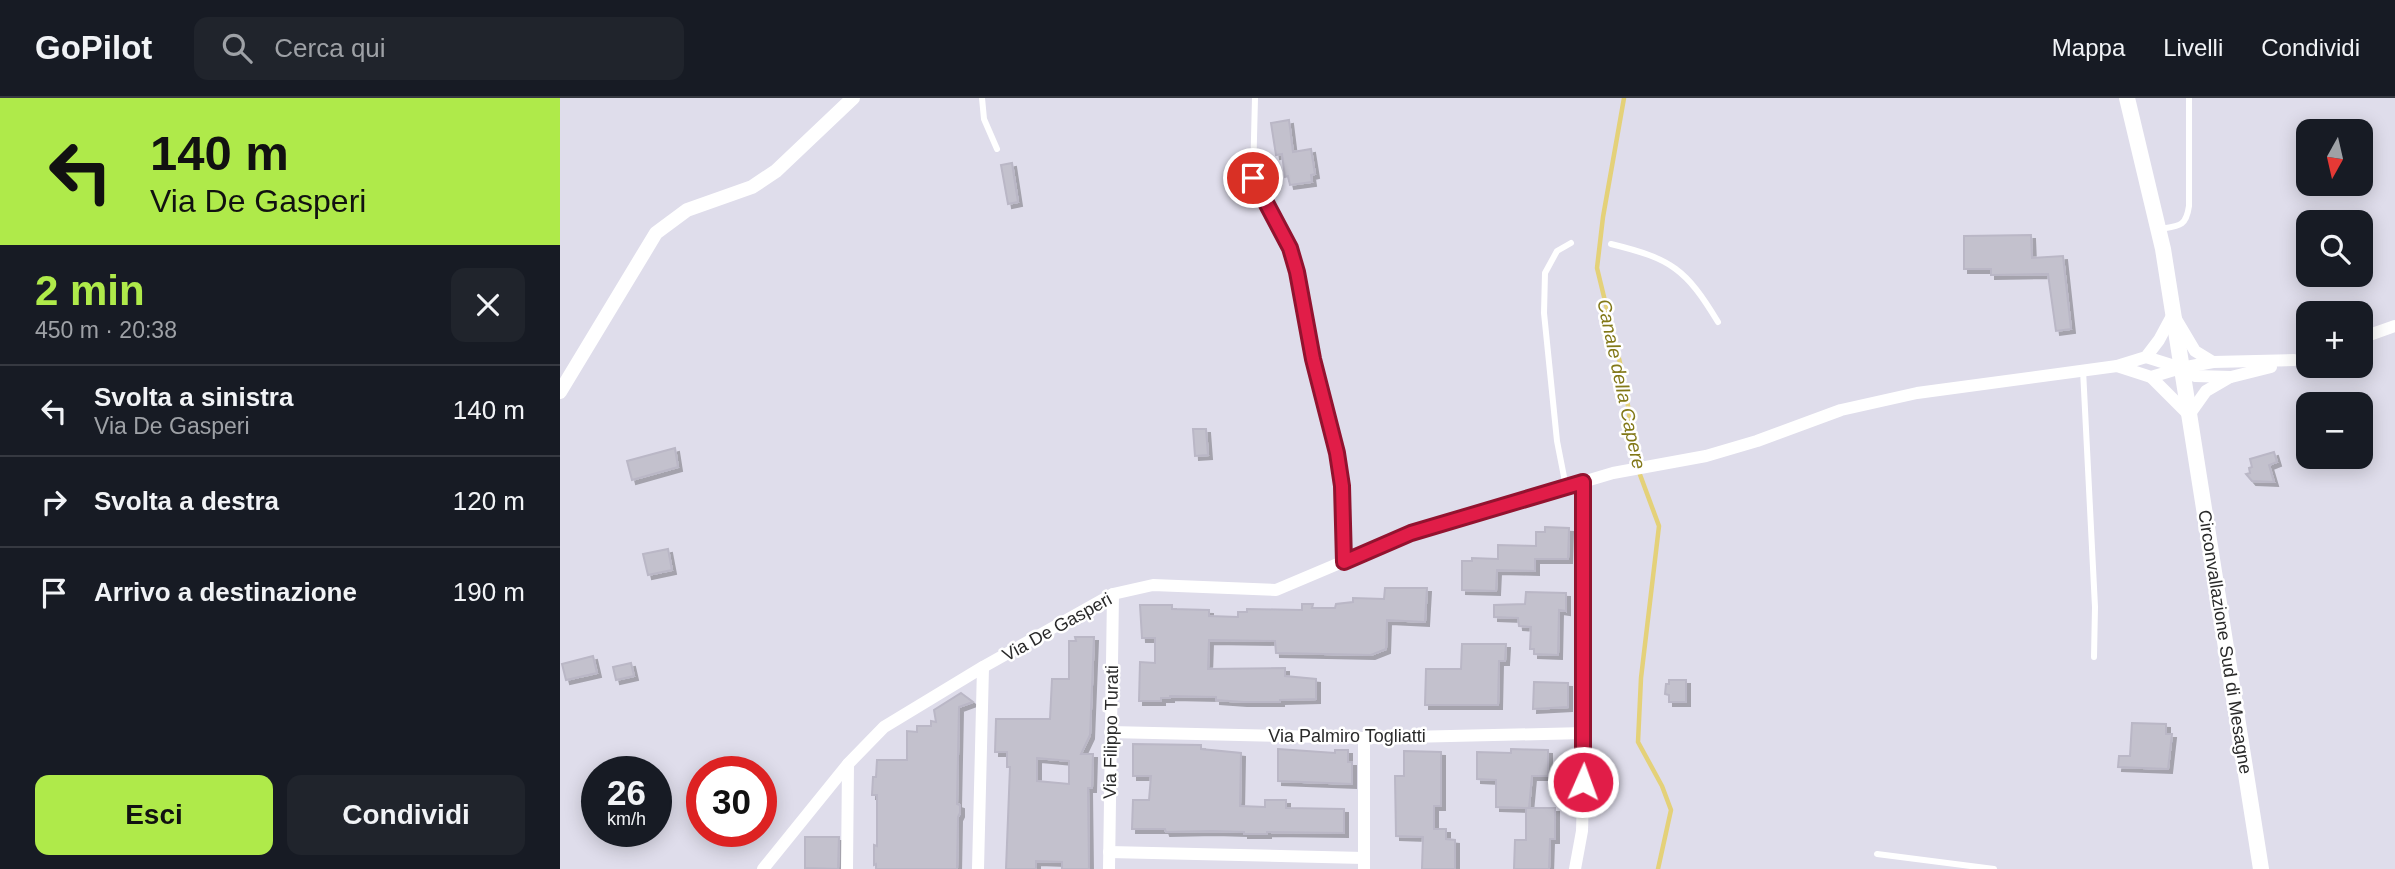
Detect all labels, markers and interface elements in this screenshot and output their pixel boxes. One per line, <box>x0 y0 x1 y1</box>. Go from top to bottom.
search box <box>194 17 684 80</box>
text: GoPilot <box>35 29 152 66</box>
icon: search <box>218 29 256 67</box>
text: Cerca qui <box>274 33 386 63</box>
text: Mappa <box>2052 34 2125 61</box>
text: Livelli <box>2163 34 2223 61</box>
text: Condividi <box>2261 34 2360 61</box>
north arrow <box>2296 119 2373 196</box>
map controls <box>2296 119 2373 469</box>
icon: left <box>35 126 126 217</box>
text: 140 m <box>150 126 289 180</box>
pin <box>1223 148 1283 208</box>
icon: arrive <box>1234 159 1272 197</box>
text: Via De Gasperi <box>150 183 366 219</box>
button: search <box>2296 210 2373 287</box>
text: 2 min <box>35 267 145 314</box>
button: close <box>451 268 525 342</box>
water label: Canale della Capere <box>1593 297 1650 471</box>
button: + <box>2296 301 2373 378</box>
text: 450 m · 20:38 <box>35 317 177 343</box>
text: Svolta a sinistra <box>94 382 293 412</box>
icon: left <box>35 392 73 430</box>
button: − <box>2296 392 2373 469</box>
text: 140 m <box>453 395 525 425</box>
text: Via De Gasperi <box>94 413 250 439</box>
icon: right <box>35 483 73 521</box>
text: Svolta a destra <box>94 486 279 516</box>
text: 120 m <box>453 486 525 516</box>
street label: Circonvallazione Sud di Mesagne <box>2194 509 2256 775</box>
icon: arrive <box>35 574 73 612</box>
text: Arrivo a destinazione <box>94 577 357 607</box>
text: 190 m <box>453 577 525 607</box>
street label: Via De Gasperi <box>999 589 1115 665</box>
street label: Via Filippo Turati <box>1100 665 1122 799</box>
street label: Via Palmiro Togliatti <box>1268 726 1426 746</box>
position arrow <box>1546 745 1620 819</box>
speed limit sign: 30 <box>686 756 777 847</box>
text: 26 <box>607 773 646 812</box>
button: Esci <box>35 775 273 855</box>
button: Condividi <box>287 775 525 855</box>
text: km/h <box>607 809 646 829</box>

